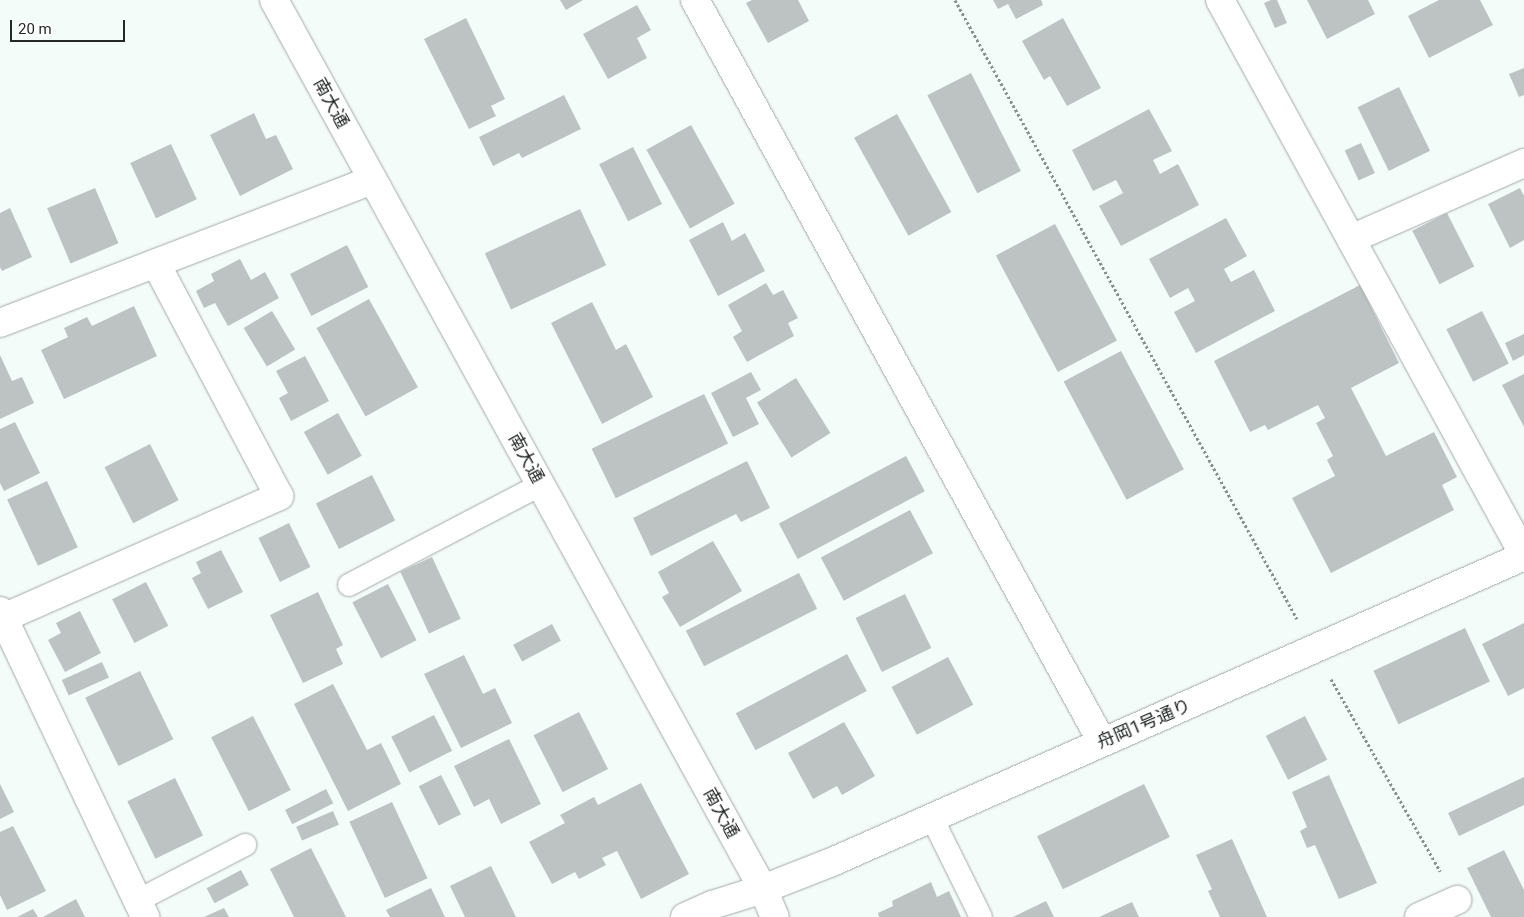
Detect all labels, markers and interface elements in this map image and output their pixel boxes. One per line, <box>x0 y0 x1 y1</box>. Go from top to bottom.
scale bar <box>12 10 128 42</box>
text: 20 m <box>18 20 52 38</box>
street label: 南大通 <box>308 74 354 132</box>
street label: 南大通 <box>503 429 549 487</box>
street label: 舟岡1号通り <box>1094 694 1194 754</box>
street label: 南大通 <box>698 784 744 842</box>

